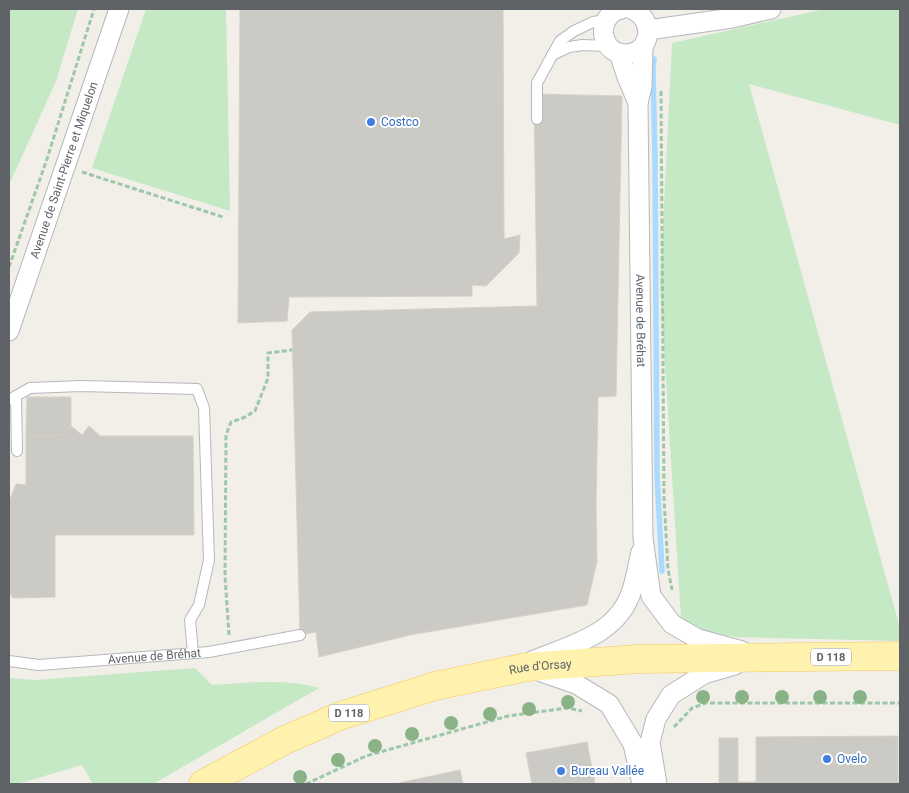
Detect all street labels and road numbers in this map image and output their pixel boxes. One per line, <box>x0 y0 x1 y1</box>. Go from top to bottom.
street label: Avenue de Saint-Pierre et Miquelon <box>27 80 101 260</box>
street label: Avenue de Bréhat <box>633 274 648 367</box>
street label: Avenue de Bréhat <box>107 646 202 667</box>
road number: D 118 <box>811 649 851 666</box>
street label: Rue d'Orsay <box>508 657 573 678</box>
road number: D 118 <box>329 704 369 721</box>

